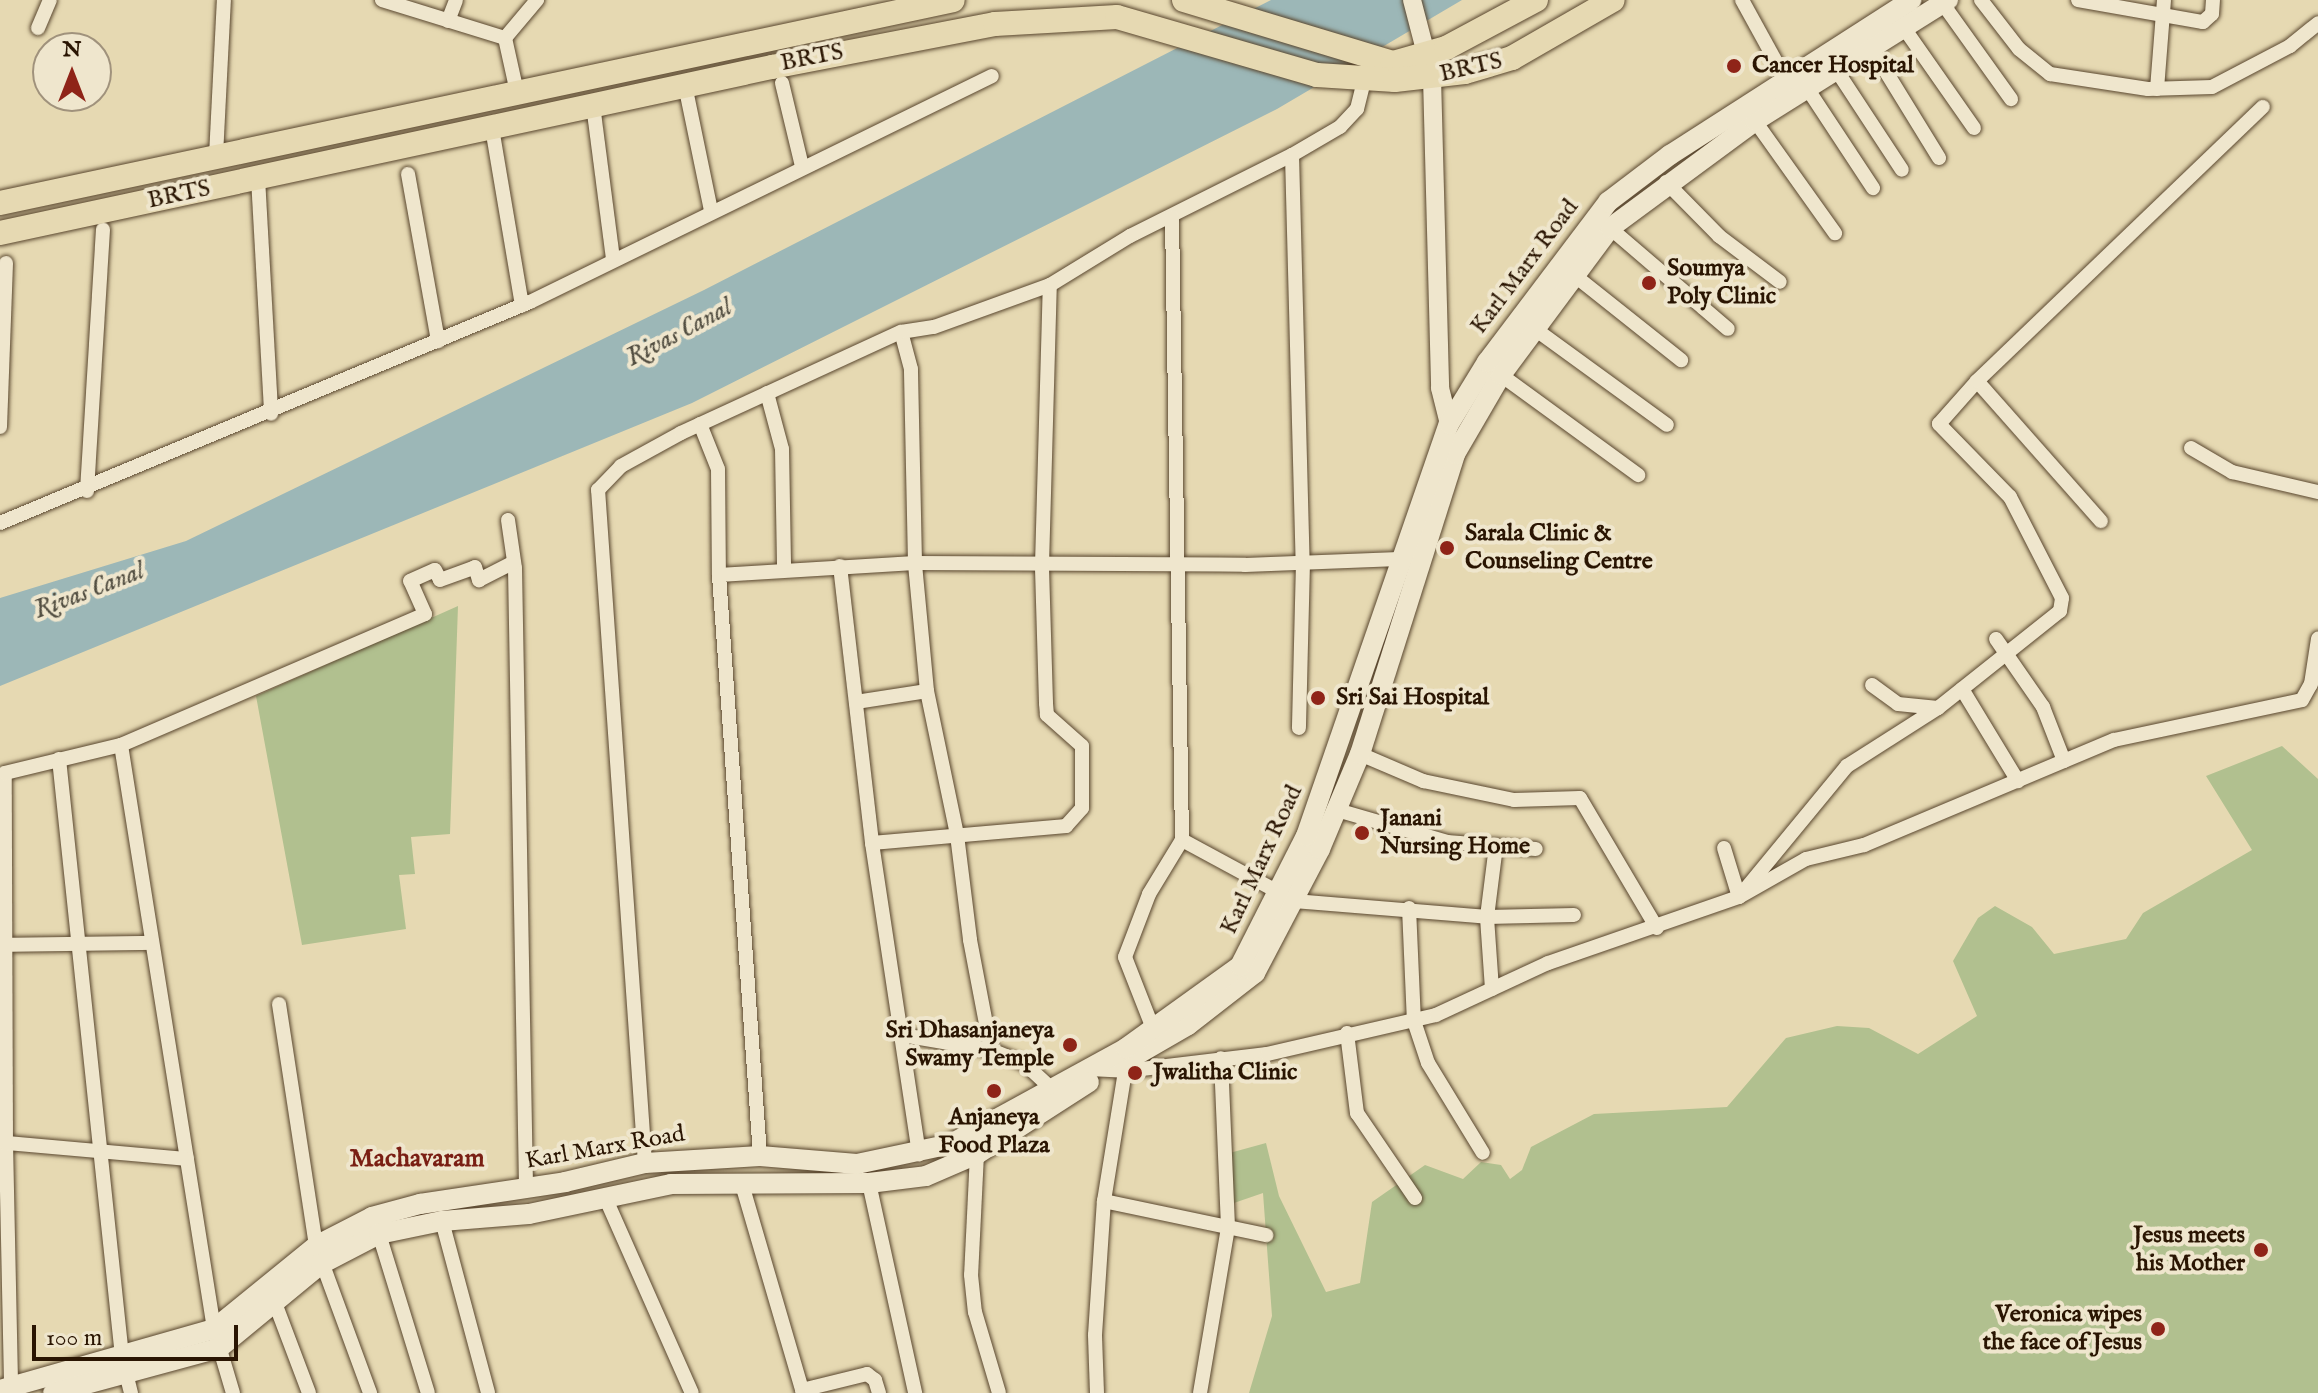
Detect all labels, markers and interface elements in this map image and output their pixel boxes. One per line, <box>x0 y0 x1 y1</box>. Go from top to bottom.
north arrow <box>32 32 112 112</box>
text: N <box>62 36 82 64</box>
street label: BRTS <box>778 38 846 78</box>
street label: BRTS <box>1437 47 1505 89</box>
place label: Cancer Hospital <box>1752 52 1914 80</box>
marker: Cancer Hospital <box>1723 55 1745 77</box>
street label: BRTS <box>145 174 213 216</box>
street label: Karl Marx Road <box>1465 194 1585 340</box>
place label: Soumya Poly Clinic <box>1667 255 1776 311</box>
marker: Soumya Poly Clinic <box>1638 272 1660 294</box>
water label: Rivas Canal <box>621 292 737 374</box>
place label: Sarala Clinic & Counseling Centre <box>1465 520 1653 576</box>
marker: Sarala Clinic & Counseling Centre <box>1436 537 1458 559</box>
water label: Rivas Canal <box>30 556 148 626</box>
place label: Sri Sai Hospital <box>1336 684 1489 712</box>
marker: Sri Sai Hospital <box>1307 687 1329 709</box>
street label: Karl Marx Road <box>1215 781 1309 939</box>
place label: Janani Nursing Home <box>1380 805 1530 861</box>
marker: Janani Nursing Home <box>1351 822 1373 844</box>
place label: Sri Dhasanjaneya Swamy Temple <box>885 1017 1054 1073</box>
marker: Sri Dhasanjaneya Swamy Temple <box>1061 1036 1079 1054</box>
place label: Jwalitha Clinic <box>1153 1059 1297 1087</box>
marker: Jwalitha Clinic <box>1124 1062 1146 1084</box>
marker: Anjaneya Food Plaza <box>985 1082 1003 1100</box>
place label: Anjaneya Food Plaza <box>938 1104 1050 1160</box>
street label: Karl Marx Road <box>523 1120 687 1176</box>
district label: Machavaram <box>349 1143 485 1175</box>
place label: Jesus meets his Mother <box>2133 1222 2245 1278</box>
marker: Jesus meets his Mother <box>2252 1241 2270 1259</box>
place label: Veronica wipes the face of Jesus <box>1983 1301 2142 1357</box>
scale bar <box>36 1309 242 1359</box>
marker: Veronica wipes the face of Jesus <box>2149 1320 2167 1338</box>
text: 100 m <box>46 1323 102 1354</box>

